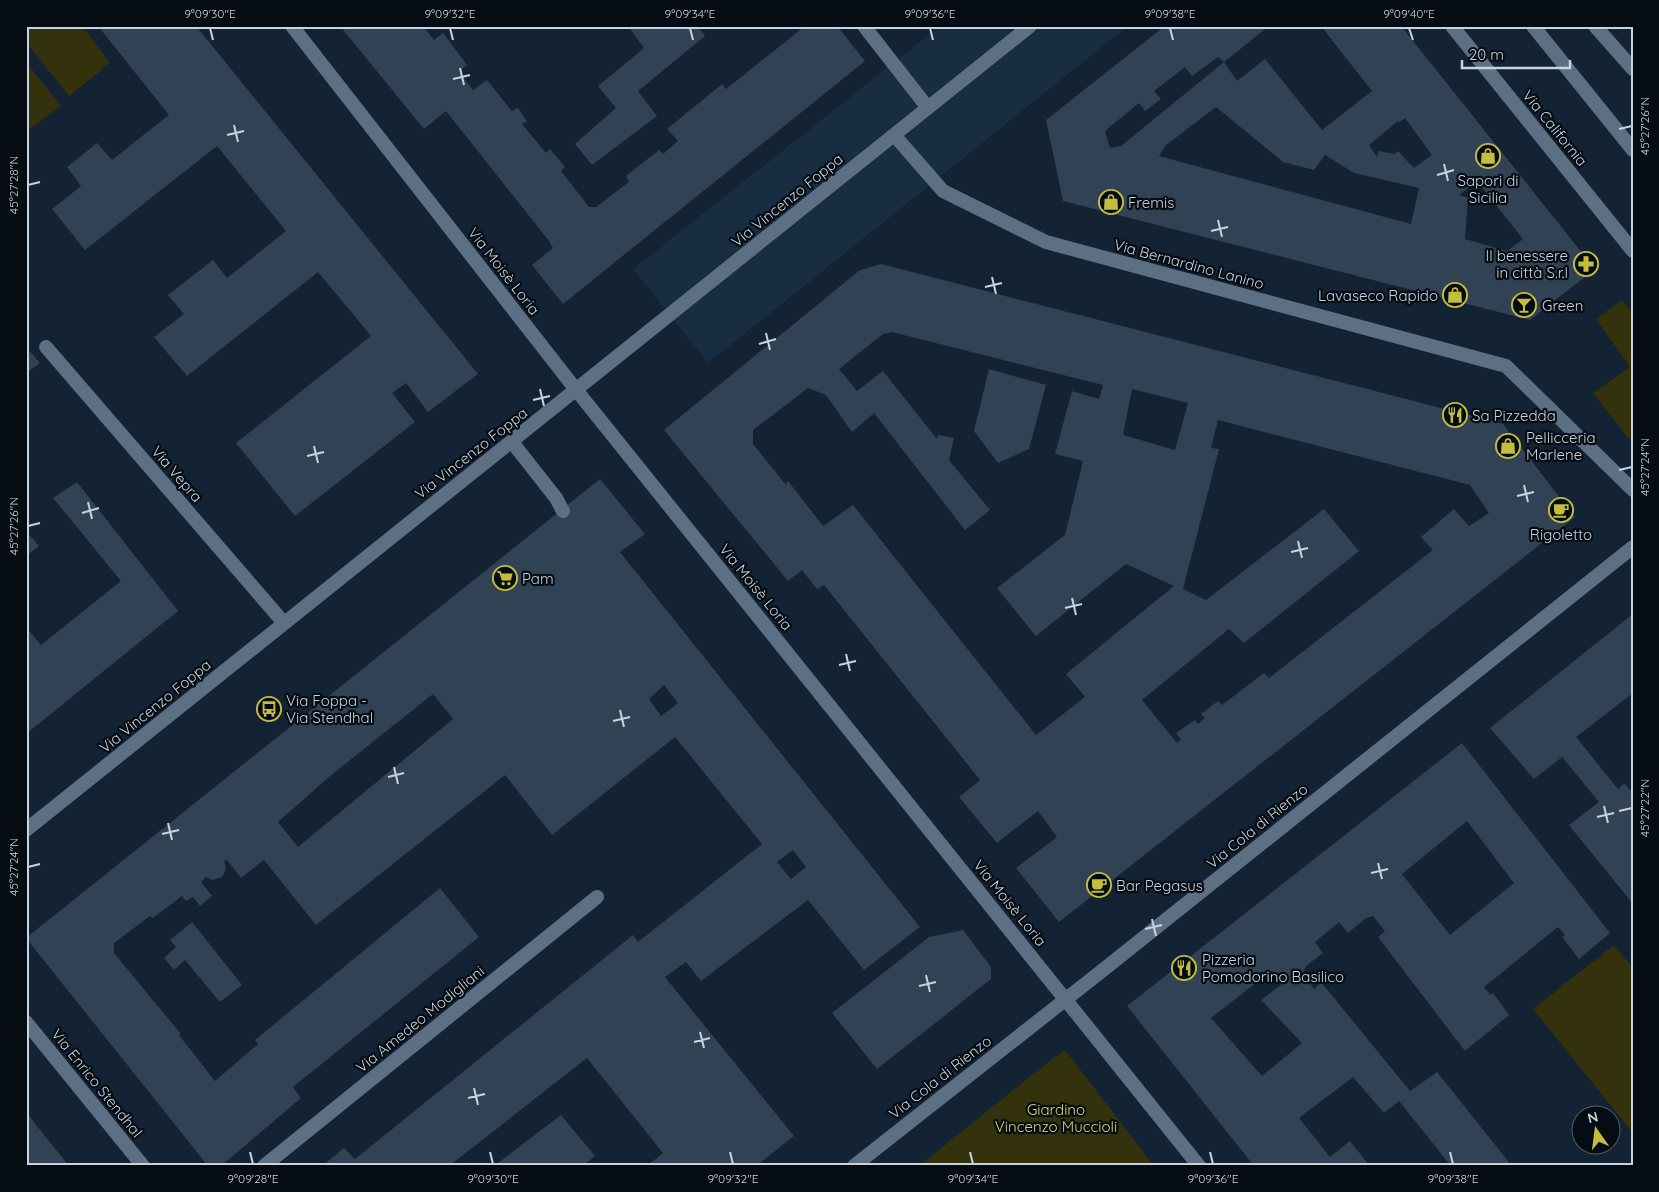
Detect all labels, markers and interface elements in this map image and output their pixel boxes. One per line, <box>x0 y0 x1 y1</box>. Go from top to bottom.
text: 9°09'30"E <box>184 6 236 21</box>
text: 9°09'32"E <box>424 6 476 21</box>
text: 9°09'34"E <box>665 6 716 21</box>
text: 9°09'36"E <box>905 6 956 21</box>
text: 9°09'38"E <box>1144 6 1196 21</box>
text: 9°09'40"E <box>1383 6 1435 21</box>
scale bar <box>1462 38 1569 70</box>
text: 20 m <box>1469 45 1504 64</box>
street label: Via California <box>1518 86 1592 170</box>
text: 45°27'26"N <box>1637 97 1652 155</box>
shop icon: Sapori di Sicilia <box>1475 143 1501 169</box>
street label: Via Vincenzo Foppa <box>727 149 847 251</box>
text: 45°27'28"N <box>6 156 21 214</box>
place label: Sapori di Sicilia <box>1457 171 1519 207</box>
shop icon: Fremis <box>1098 189 1124 215</box>
place label: Fremis <box>1128 193 1174 212</box>
street label: Via Moisè Loria <box>464 223 544 319</box>
street label: Via Bernardino Lanino <box>1112 235 1266 293</box>
place label: Il benessere in città S.r.l <box>1486 246 1568 282</box>
pharmacy icon: Il benessere in città S.r.l <box>1573 251 1599 277</box>
shop icon: Lavaseco Rapido <box>1442 282 1468 308</box>
place label: Lavaseco Rapido <box>1318 286 1438 305</box>
bar icon: Green <box>1511 292 1537 318</box>
place label: Green <box>1542 296 1584 315</box>
restaurant icon: Sa Pizzedda <box>1442 402 1468 428</box>
street label: Via Vincenzo Foppa <box>411 403 531 503</box>
place label: Sa Pizzedda <box>1472 406 1556 425</box>
place label: Pellicceria Marlene <box>1526 428 1595 464</box>
shop icon: Pellicceria Marlene <box>1495 433 1521 459</box>
text: 45°27'24"N <box>1637 438 1652 496</box>
street label: Via Vepra <box>147 442 207 506</box>
text: 45°27'26"N <box>6 497 21 555</box>
cafe icon: Rigoletto <box>1548 497 1574 523</box>
place label: Rigoletto <box>1530 525 1592 544</box>
street label: Via Moisè Loria <box>715 540 797 634</box>
supermarket icon: Pam <box>492 565 518 591</box>
place label: Pam <box>522 569 554 588</box>
street label: Via Vincenzo Foppa <box>95 655 215 757</box>
place label: Via Foppa - Via Stendhal <box>286 691 373 727</box>
bus stop icon: Via Foppa - Via Stendhal <box>256 696 282 722</box>
street label: Via Cola di Rienzo <box>1203 779 1311 873</box>
text: 45°27'22"N <box>1637 779 1652 837</box>
text: 45°27'24"N <box>6 838 21 896</box>
street label: Via Moisè Loria <box>969 856 1051 950</box>
cafe icon: Bar Pegasus <box>1086 872 1112 898</box>
place label: Bar Pegasus <box>1116 876 1203 895</box>
place label: Pizzeria Pomodorino Basilico <box>1202 950 1344 986</box>
restaurant icon: Pizzeria Pomodorino Basilico <box>1171 955 1197 981</box>
street label: Via Amedeo Modigliani <box>352 961 488 1077</box>
street label: Via Enrico Stendhal <box>47 1025 147 1141</box>
street label: Via Cola di Rienzo <box>885 1031 995 1123</box>
park label: Giardino Vincenzo Muccioli <box>995 1100 1117 1136</box>
north arrow <box>1572 1104 1622 1154</box>
text: N <box>1586 1107 1600 1127</box>
text: 9°09'28"E <box>227 1171 279 1186</box>
text: 9°09'30"E <box>467 1171 519 1186</box>
text: 9°09'32"E <box>707 1171 759 1186</box>
text: 9°09'34"E <box>948 1171 999 1186</box>
text: 9°09'36"E <box>1188 1171 1239 1186</box>
text: 9°09'38"E <box>1427 1171 1479 1186</box>

